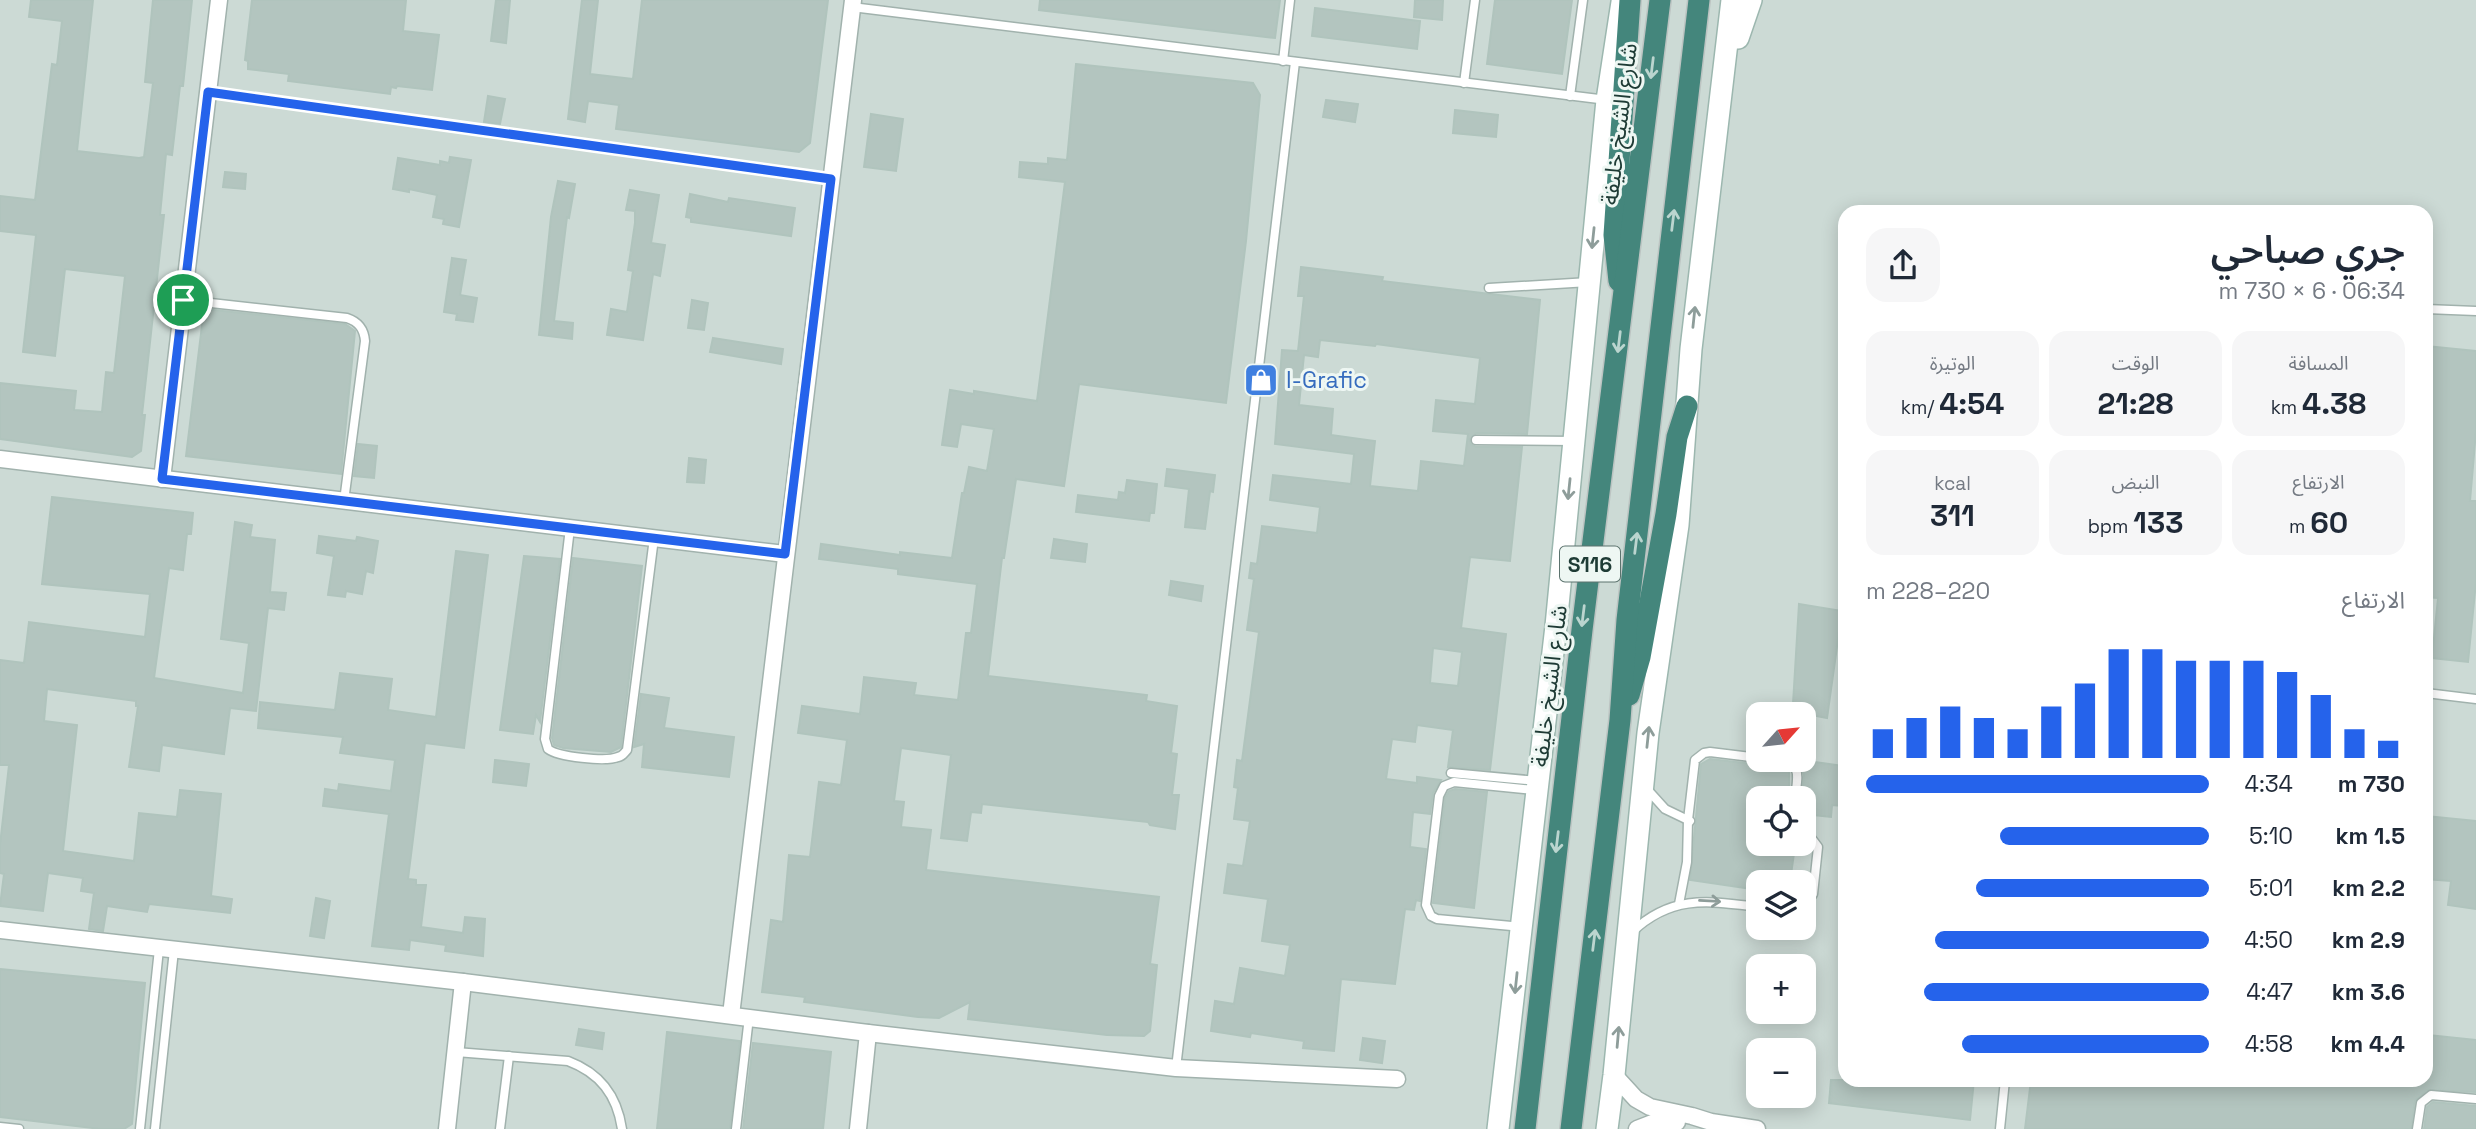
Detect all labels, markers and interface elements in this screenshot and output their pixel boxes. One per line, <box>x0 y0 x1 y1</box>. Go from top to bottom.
street label: شارع الشيخ خليفة <box>1594 41 1646 207</box>
one-way arrow <box>1646 56 1659 79</box>
one-way arrow <box>1667 209 1680 231</box>
one-way arrow <box>1587 226 1600 249</box>
text: جري صباحي <box>2211 226 2405 274</box>
button: share <box>1866 228 1940 302</box>
pin <box>153 270 213 330</box>
text: 06:34 · 6 × 730 m <box>2218 276 2405 306</box>
icon: arrive <box>164 281 202 319</box>
one-way arrow <box>1688 306 1701 329</box>
one-way arrow <box>1613 330 1626 353</box>
text: الوتيرة <box>1930 351 1975 376</box>
text: الوقت <box>2112 351 2159 376</box>
text: المسافة <box>2289 351 2348 376</box>
shop icon: I-Grafic <box>1242 361 1280 399</box>
place label: I-Grafic <box>1286 365 1367 395</box>
text: 4:54 <box>1939 384 2004 423</box>
text: 21:28 <box>2097 384 2174 423</box>
text: 4.38 <box>2302 384 2366 423</box>
text: /km <box>1901 395 1939 420</box>
text: km <box>2271 395 2302 420</box>
text: النبض <box>2111 470 2160 495</box>
text: الارتفاع <box>2292 470 2345 495</box>
text: kcal <box>1934 471 1971 496</box>
one-way arrow <box>1562 477 1575 500</box>
text: 311 <box>1930 496 1975 535</box>
text: 133 <box>2133 503 2183 542</box>
text: 60 <box>2310 503 2348 542</box>
text: bpm <box>2088 514 2133 539</box>
text: m <box>2289 514 2310 539</box>
one-way arrow <box>1630 532 1643 555</box>
road number: S116 <box>1560 546 1620 582</box>
text: 220–228 m <box>1866 576 1990 606</box>
text: الارتفاع <box>2342 585 2405 615</box>
street label: شارع الشيخ خليفة <box>1524 603 1576 769</box>
one-way arrow <box>1577 605 1590 627</box>
north arrow <box>1746 702 1816 772</box>
map controls <box>1746 702 1816 1108</box>
one-way arrow <box>1641 727 1654 749</box>
text: 4:34 <box>2245 769 2293 799</box>
text: 730 m <box>2338 769 2405 799</box>
button: locate <box>1746 786 1816 856</box>
text: 5:10 <box>2249 821 2293 851</box>
text: 1.5 km <box>2335 821 2405 851</box>
one-way arrow <box>1551 831 1564 853</box>
button: layers <box>1746 870 1816 940</box>
text: 5:01 <box>2249 873 2293 903</box>
text: 2.2 km <box>2332 873 2405 903</box>
one-way arrow <box>1698 895 1721 908</box>
text: 4:50 <box>2244 925 2293 955</box>
text: 2.9 km <box>2332 925 2405 955</box>
one-way arrow <box>1587 929 1600 951</box>
button: + <box>1746 954 1816 1024</box>
one-way arrow <box>1509 971 1522 994</box>
text: 4:47 <box>2246 977 2293 1007</box>
text: 3.6 km <box>2332 977 2405 1007</box>
one-way arrow <box>1612 1026 1625 1049</box>
text: 4:58 <box>2245 1029 2293 1059</box>
text: 4.4 km <box>2330 1029 2405 1059</box>
button: − <box>1746 1038 1816 1108</box>

